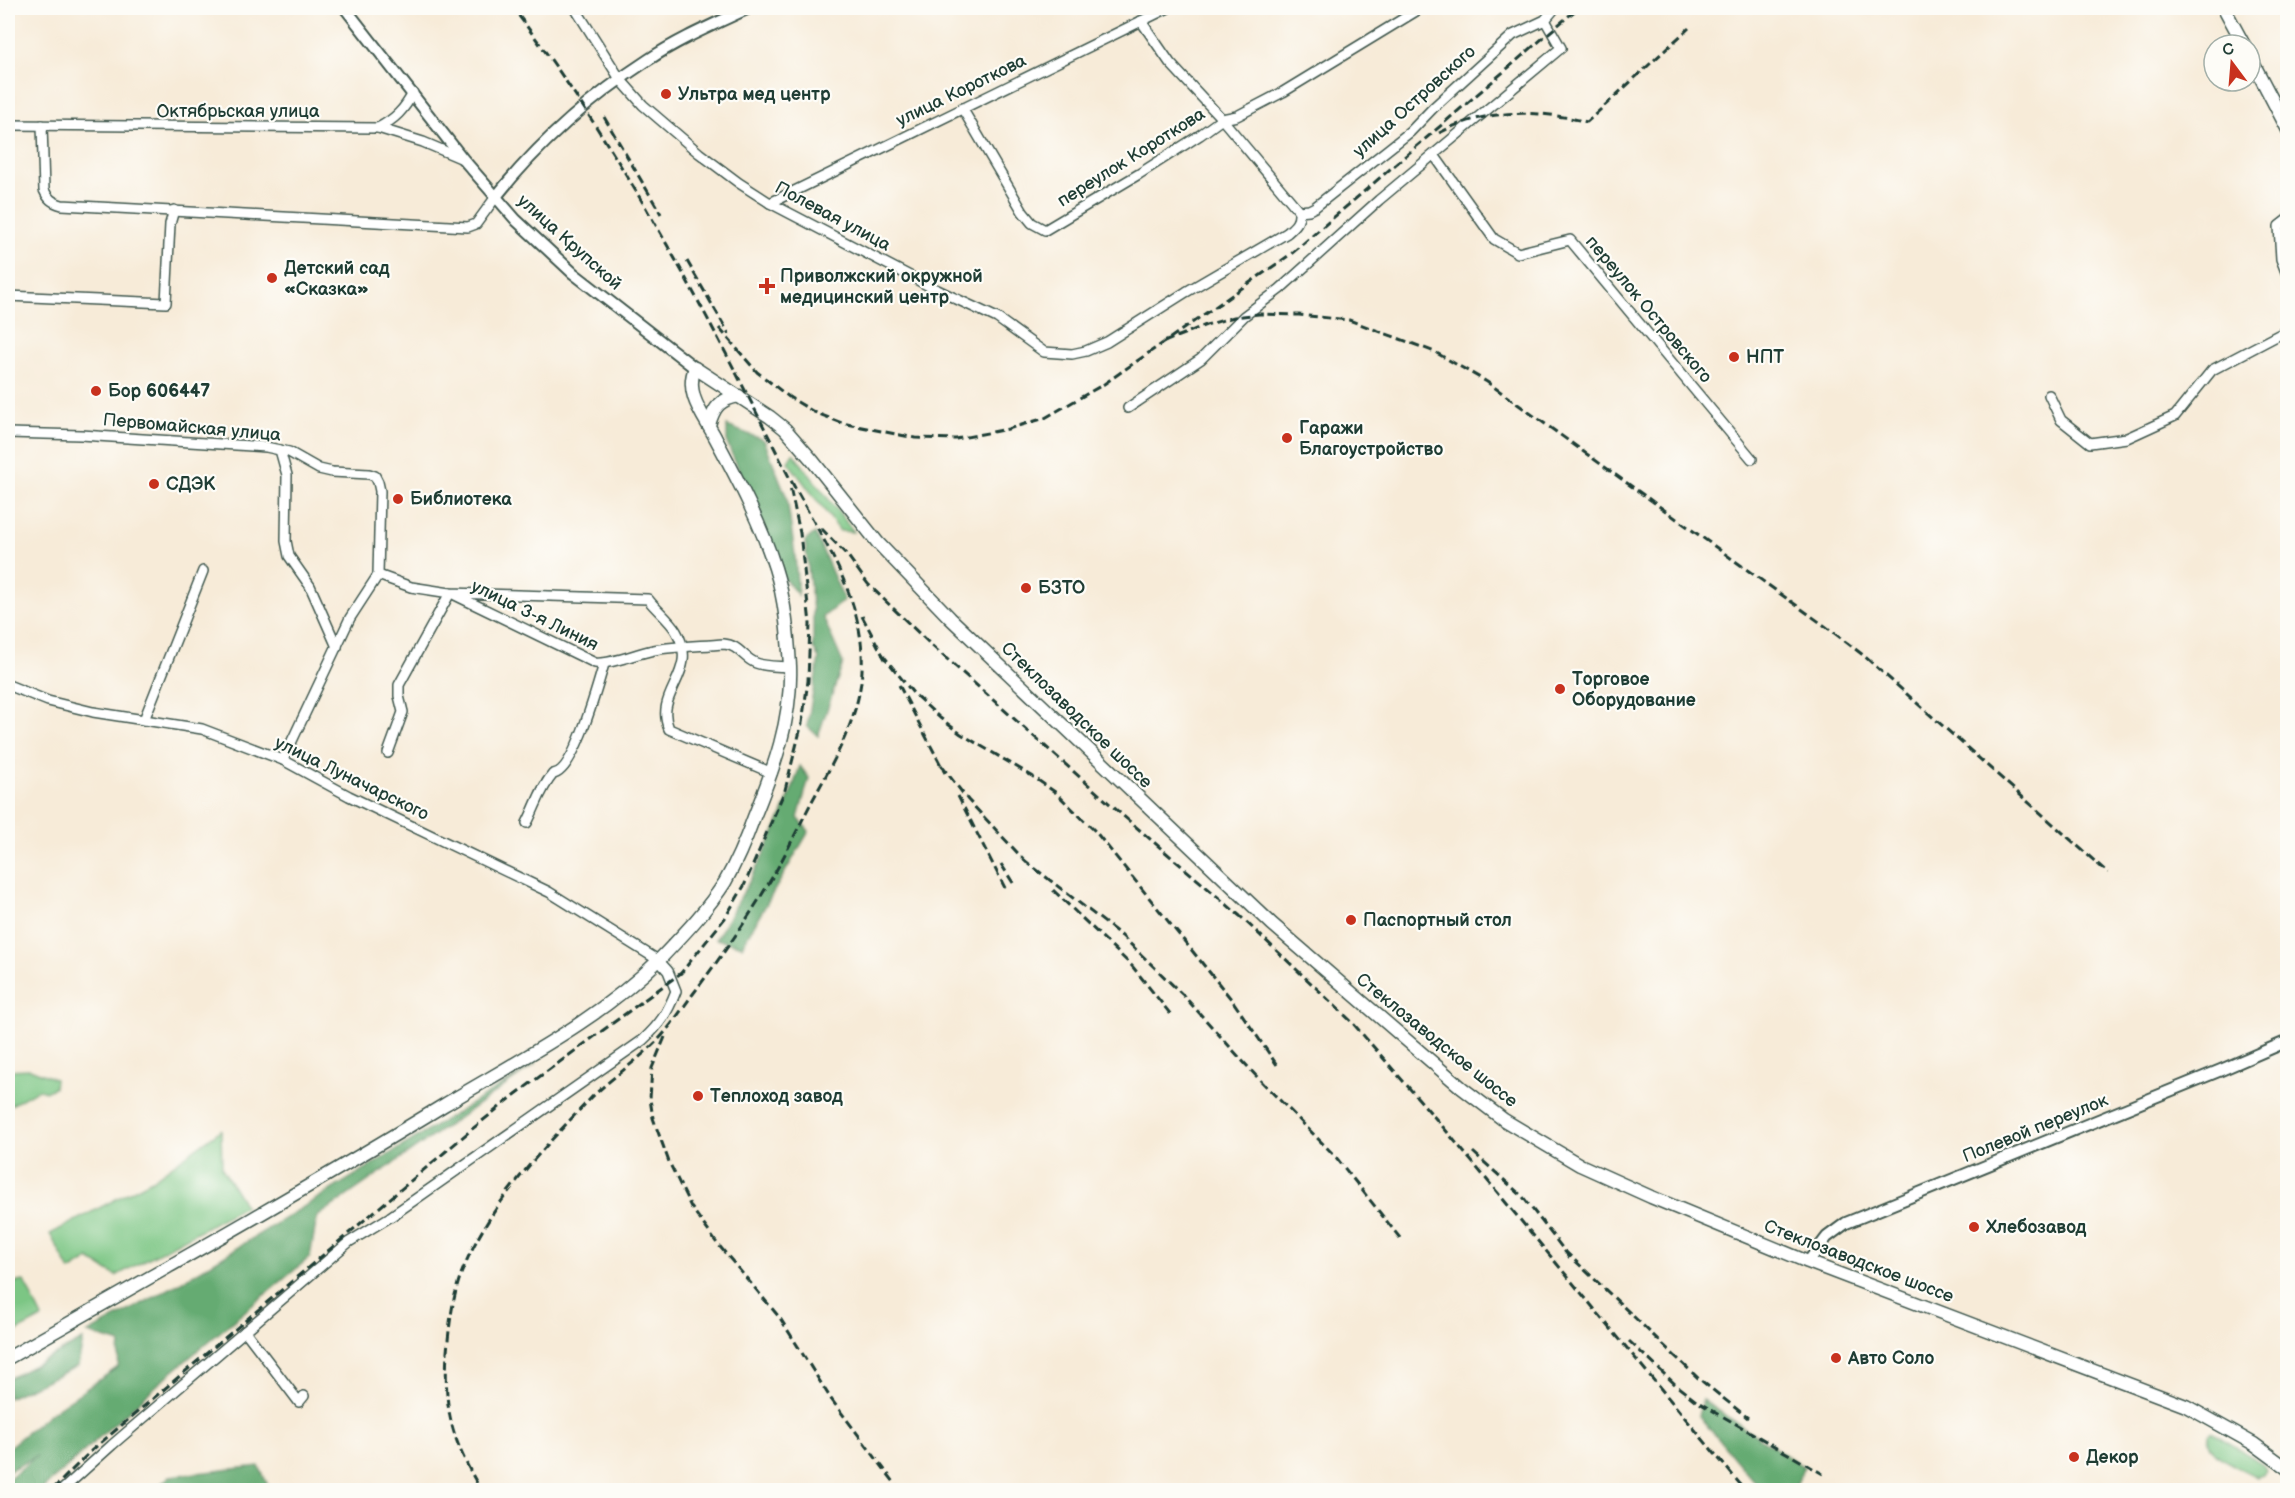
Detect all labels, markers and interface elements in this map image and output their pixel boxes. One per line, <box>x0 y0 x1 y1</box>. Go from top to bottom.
north arrow <box>2202 33 2262 93</box>
text: С <box>2220 39 2236 61</box>
street label: улица Островского <box>1349 41 1480 162</box>
street label: улица Короткова <box>893 50 1030 131</box>
place label: Ультра мед центр <box>678 84 831 105</box>
marker: Ультра мед центр <box>659 87 673 101</box>
street label: Октябрьская улица <box>156 101 320 122</box>
street label: переулок Короткова <box>1054 103 1209 211</box>
street label: Полевая улица <box>771 177 894 256</box>
street label: улица Крупской <box>513 190 626 295</box>
street label: переулок Островского <box>1581 231 1716 387</box>
place label: Детский сад «Сказка» <box>284 258 390 300</box>
place label: Приволжский окружной медицинский центр <box>780 266 983 308</box>
marker: Детский сад «Сказка» <box>265 271 279 285</box>
marker: Приволжский окружной медицинский центр <box>758 277 776 295</box>
place label: НПТ <box>1746 347 1784 368</box>
marker: НПТ <box>1727 350 1741 364</box>
place label: Бор 606447 <box>108 381 210 402</box>
marker: Бор 606447 <box>89 384 103 398</box>
street label: Первомайская улица <box>102 409 282 446</box>
place label: Гаражи Благоустройство <box>1299 418 1443 460</box>
marker: Гаражи Благоустройство <box>1280 431 1294 445</box>
place label: СДЭК <box>166 474 216 495</box>
marker: СДЭК <box>147 477 161 491</box>
place label: Библиотека <box>410 489 512 510</box>
marker: Библиотека <box>391 492 405 506</box>
street label: улица 3-я Линия <box>468 576 602 655</box>
place label: БЗТО <box>1038 578 1085 599</box>
marker: БЗТО <box>1019 581 1033 595</box>
street label: Стеклозаводское шоссе <box>997 638 1156 793</box>
place label: Торговое Оборудование <box>1572 669 1696 711</box>
marker: Торговое Оборудование <box>1553 682 1567 696</box>
street label: улица Луначарского <box>271 732 432 825</box>
place label: Паспортный стол <box>1363 910 1512 931</box>
marker: Паспортный стол <box>1344 913 1358 927</box>
street label: Стеклозаводское шоссе <box>1352 969 1522 1112</box>
place label: Теплоход завод <box>710 1086 843 1107</box>
marker: Теплоход завод <box>691 1089 705 1103</box>
street label: Полевой переулок <box>1959 1090 2111 1167</box>
street label: Стеклозаводское шоссе <box>1761 1216 1957 1307</box>
place label: Хлебозавод <box>1985 1217 2087 1238</box>
marker: Хлебозавод <box>1967 1220 1981 1234</box>
place label: Авто Соло <box>1847 1348 1934 1369</box>
marker: Авто Соло <box>1829 1351 1843 1365</box>
place label: Декор <box>2086 1447 2139 1468</box>
marker: Декор <box>2067 1450 2081 1464</box>

